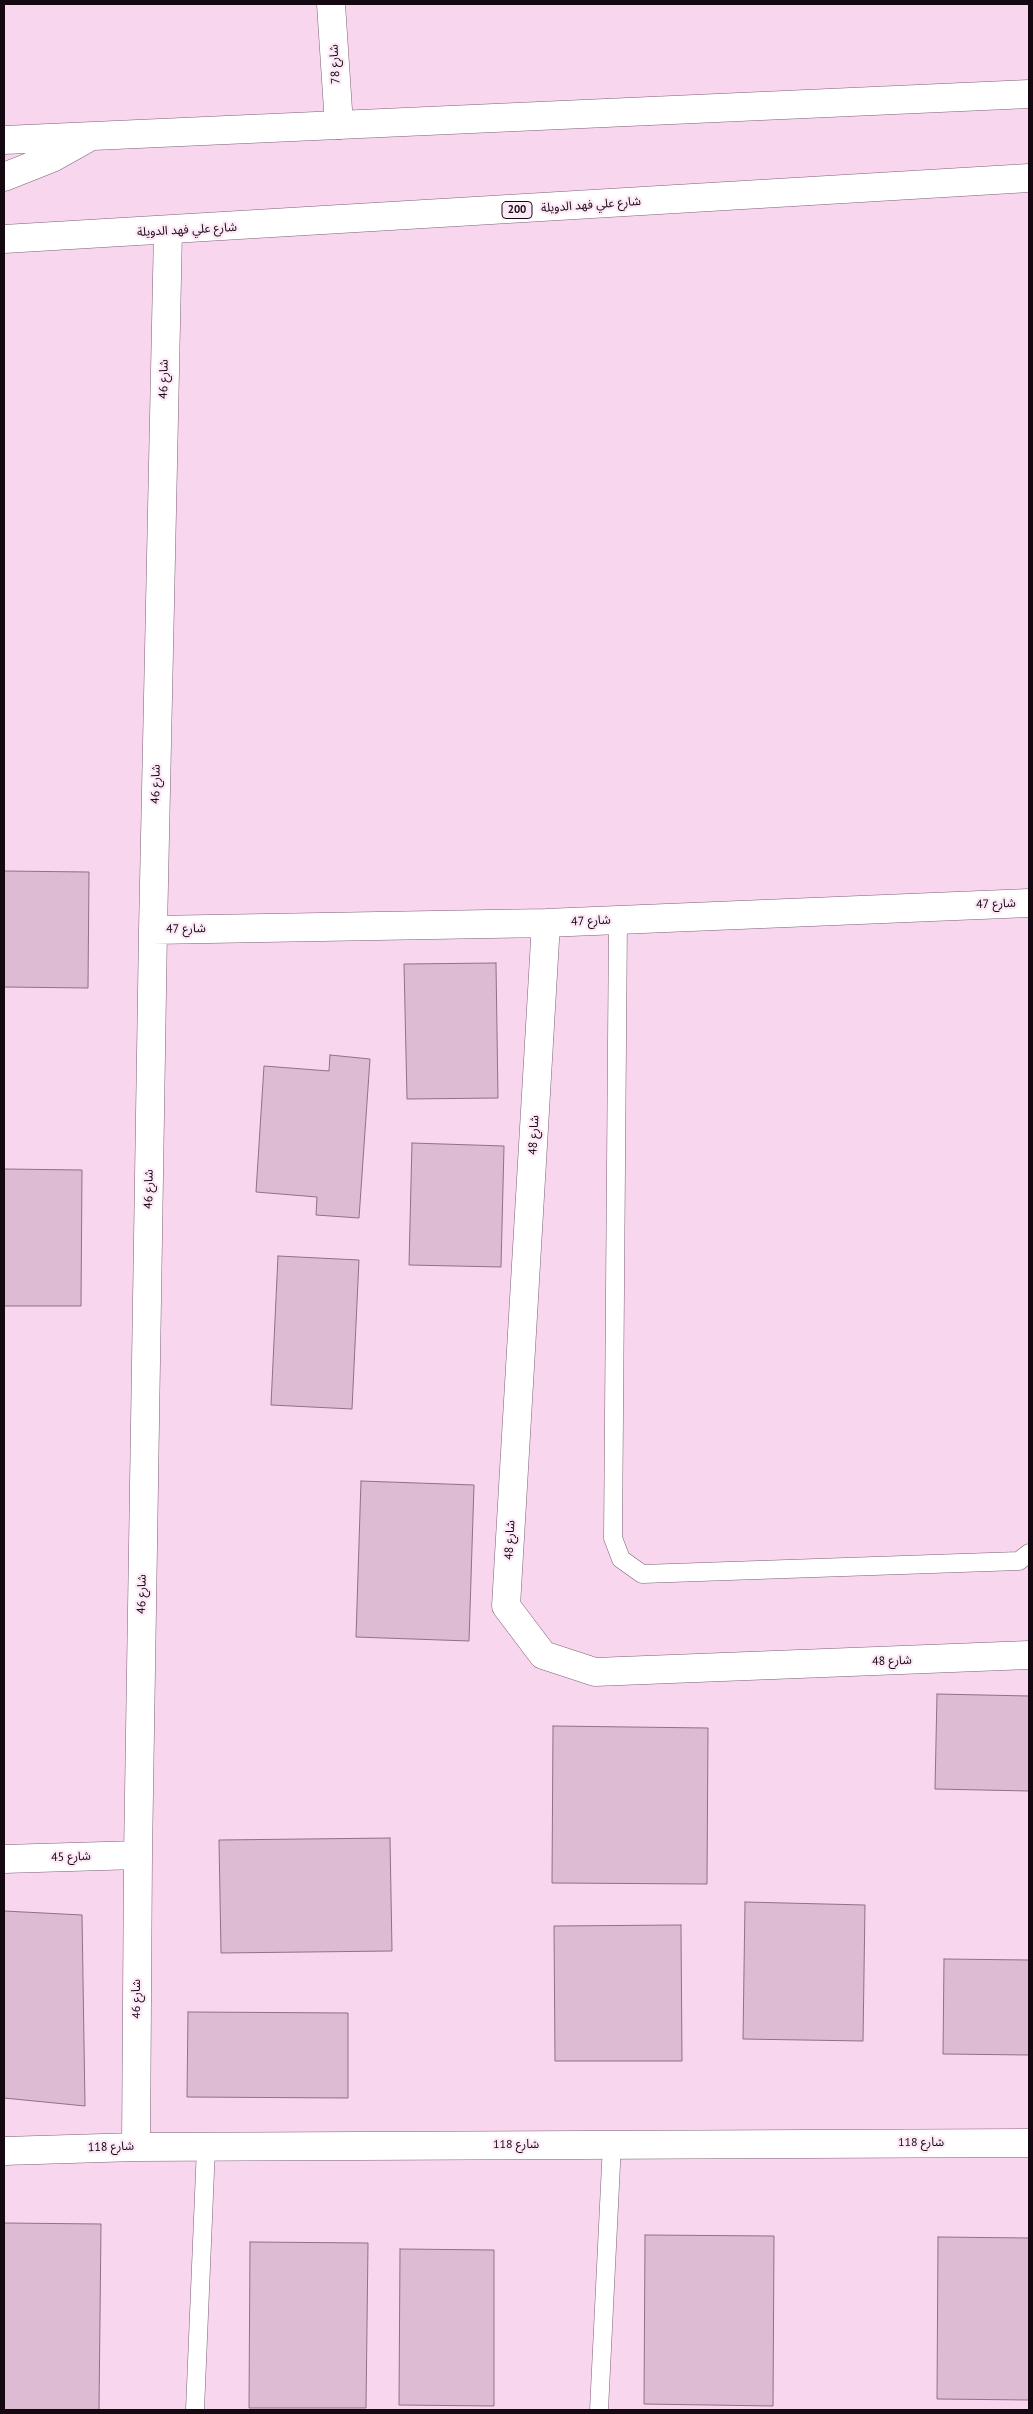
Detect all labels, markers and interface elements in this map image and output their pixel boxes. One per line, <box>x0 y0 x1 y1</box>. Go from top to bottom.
street label: شارع 78 <box>327 44 343 84</box>
street label: شارع علي فهد الدويلة <box>541 194 641 216</box>
road number: 200 <box>502 202 532 218</box>
street label: شارع علي فهد الدويلة <box>137 220 237 240</box>
street label: شارع 46 <box>156 359 172 399</box>
street label: شارع 46 <box>148 764 164 804</box>
street label: شارع 47 <box>976 896 1016 912</box>
street label: شارع 47 <box>571 913 611 929</box>
street label: شارع 47 <box>166 921 206 937</box>
street label: شارع 48 <box>526 1115 542 1155</box>
street label: شارع 46 <box>141 1169 157 1209</box>
street label: شارع 48 <box>502 1520 518 1560</box>
street label: شارع 46 <box>134 1574 150 1614</box>
street label: شارع 48 <box>872 1653 912 1669</box>
street label: شارع 45 <box>51 1849 91 1865</box>
street label: شارع 46 <box>130 1979 144 2019</box>
street label: شارع 118 <box>898 2136 944 2150</box>
street label: شارع 118 <box>493 2138 539 2152</box>
street label: شارع 118 <box>88 2139 134 2155</box>

